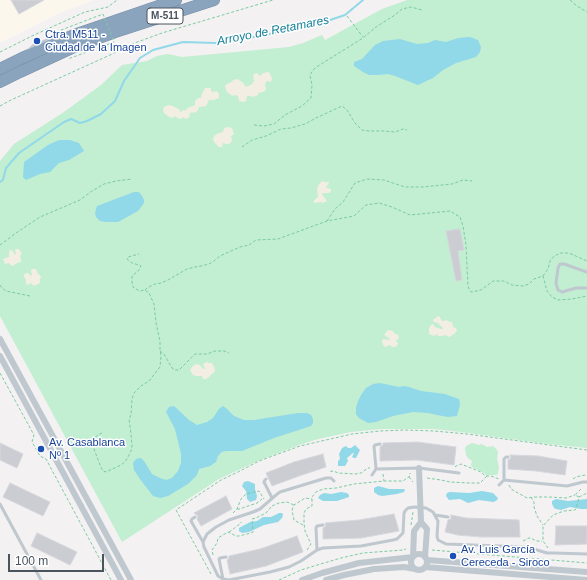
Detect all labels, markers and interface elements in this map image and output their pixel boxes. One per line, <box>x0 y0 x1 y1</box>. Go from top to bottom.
road number: M-511 <box>147 8 183 24</box>
water label: Arroyo de Retamares <box>216 13 330 49</box>
place label: Ctra. M511 - Ciudad de la Imagen <box>45 28 147 54</box>
marker: Ctra. M511 - Ciudad de la Imagen <box>32 36 42 46</box>
place label: Av. Casablanca Nº 1 <box>49 436 125 462</box>
marker: Av. Casablanca Nº 1 <box>36 444 46 454</box>
place label: Av. Luis García Cereceda - Siroco <box>461 543 550 569</box>
scale bar <box>10 546 106 572</box>
marker: Av. Luis García Cereceda - Siroco <box>448 551 458 561</box>
text: 100 m <box>15 554 48 568</box>

